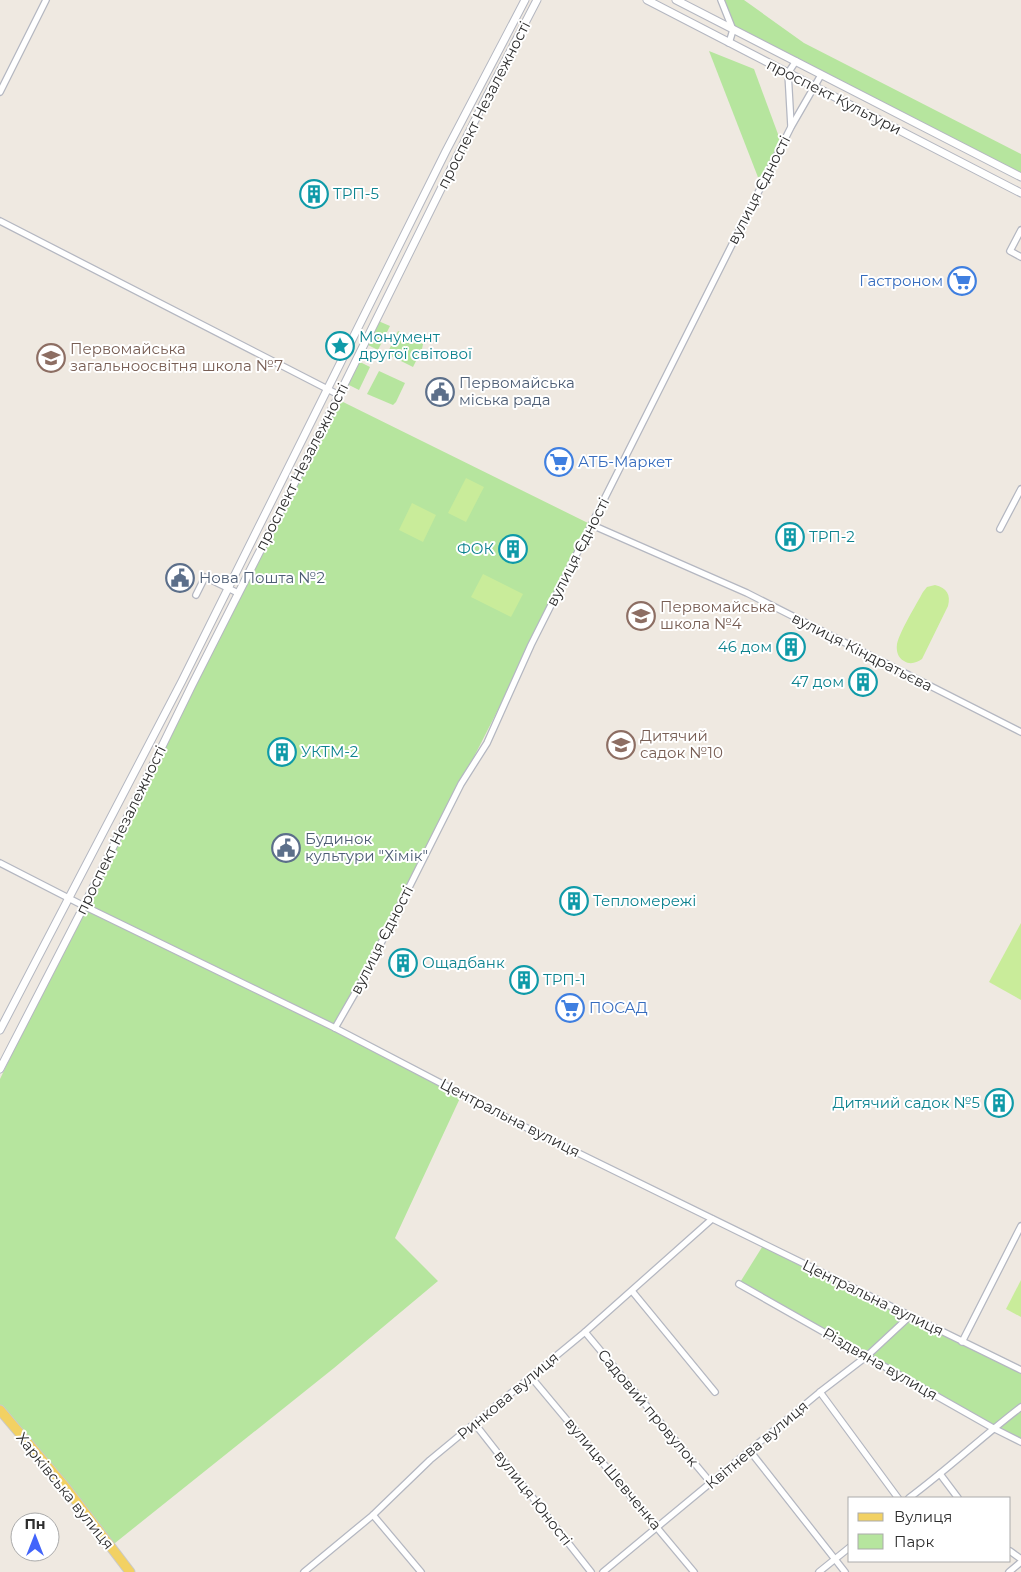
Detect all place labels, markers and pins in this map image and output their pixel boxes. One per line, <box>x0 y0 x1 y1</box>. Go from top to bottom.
building icon: ТРП-5 <box>299 179 329 209</box>
place label: ТРП-5 <box>333 184 379 203</box>
supermarket icon: Гастроном <box>947 266 977 296</box>
place label: Гастроном <box>859 271 943 290</box>
place label: Монумент другої світової <box>359 327 472 363</box>
place icon: Монумент другої світової <box>325 331 355 361</box>
place label: Первомайська загальноосвітня школа №7 <box>70 339 283 375</box>
school or university icon: Первомайська загальноосвітня школа №7 <box>36 343 66 373</box>
place label: Первомайська мiська рада <box>459 373 575 409</box>
public building icon: Первомайська мiська рада <box>425 377 455 407</box>
supermarket icon: АТБ-Маркет <box>544 447 574 477</box>
place label: АТБ-Маркет <box>578 452 673 471</box>
building icon: ТРП-2 <box>775 522 805 552</box>
place label: ТРП-2 <box>809 527 855 546</box>
building icon: ФОК <box>498 534 528 564</box>
place label: ФОК <box>457 539 494 558</box>
public building icon: Нова Пошта №2 <box>165 563 195 593</box>
place label: Нова Пошта №2 <box>199 568 325 587</box>
place label: Первомайська школа №4 <box>660 597 776 633</box>
school or university icon: Первомайська школа №4 <box>626 601 656 631</box>
building icon: 46 дом <box>776 632 806 662</box>
place label: 46 дом <box>718 637 772 656</box>
building icon: 47 дом <box>848 667 878 697</box>
place label: 47 дом <box>791 672 844 691</box>
place label: Дитячий садок №10 <box>640 726 723 762</box>
school or university icon: Дитячий садок №10 <box>606 730 636 760</box>
building icon: УКТМ-2 <box>267 737 297 767</box>
place label: УКТМ-2 <box>301 742 358 761</box>
place label: Будинок культури "Хімік" <box>305 829 428 865</box>
public building icon: Будинок культури "Хімік" <box>271 833 301 863</box>
building icon: Тепломережі <box>559 886 589 916</box>
place label: Тепломережі <box>593 891 696 910</box>
building icon: Ощадбанк <box>388 948 418 978</box>
place label: Ощадбанк <box>422 953 505 972</box>
building icon: ТРП-1 <box>509 965 539 995</box>
place label: ТРП-1 <box>543 970 586 989</box>
supermarket icon: ПОСАД <box>555 993 585 1023</box>
place label: ПОСАД <box>589 998 648 1017</box>
building icon: Дитячий садок №5 <box>984 1088 1014 1118</box>
place label: Дитячий садок №5 <box>833 1093 980 1112</box>

